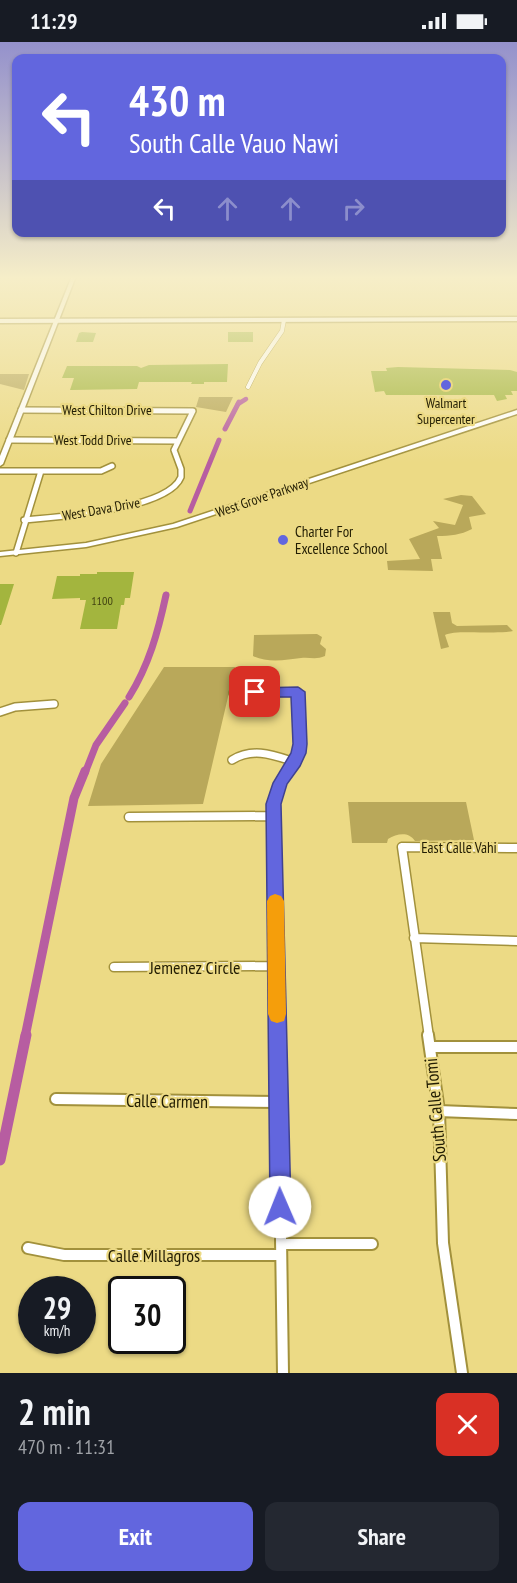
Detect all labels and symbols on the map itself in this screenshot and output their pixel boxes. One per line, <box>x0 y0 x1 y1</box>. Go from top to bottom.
marker: Walmart Supercenter <box>439 378 453 392</box>
place label: Walmart Supercenter <box>417 394 475 428</box>
street label: West Chilton Drive <box>62 401 152 419</box>
street label: West Todd Drive <box>54 431 132 449</box>
street label: West Grove Parkway <box>213 472 311 521</box>
street label: West Dava Drive <box>61 493 141 525</box>
place label: Charter For Excellence School <box>295 522 388 558</box>
marker: Charter For Excellence School <box>276 533 290 547</box>
house number: 1100 <box>91 593 113 608</box>
pin <box>229 666 280 717</box>
street label: East Calle Vahi <box>421 838 497 857</box>
street label: Jemenez Circle <box>148 956 241 979</box>
street label: South Calle Tomi <box>419 1057 451 1163</box>
street label: Calle Carmen <box>126 1089 208 1113</box>
position arrow <box>248 1175 312 1239</box>
street label: Calle Millagros <box>108 1244 200 1267</box>
speed limit sign: 30 <box>108 1276 186 1354</box>

